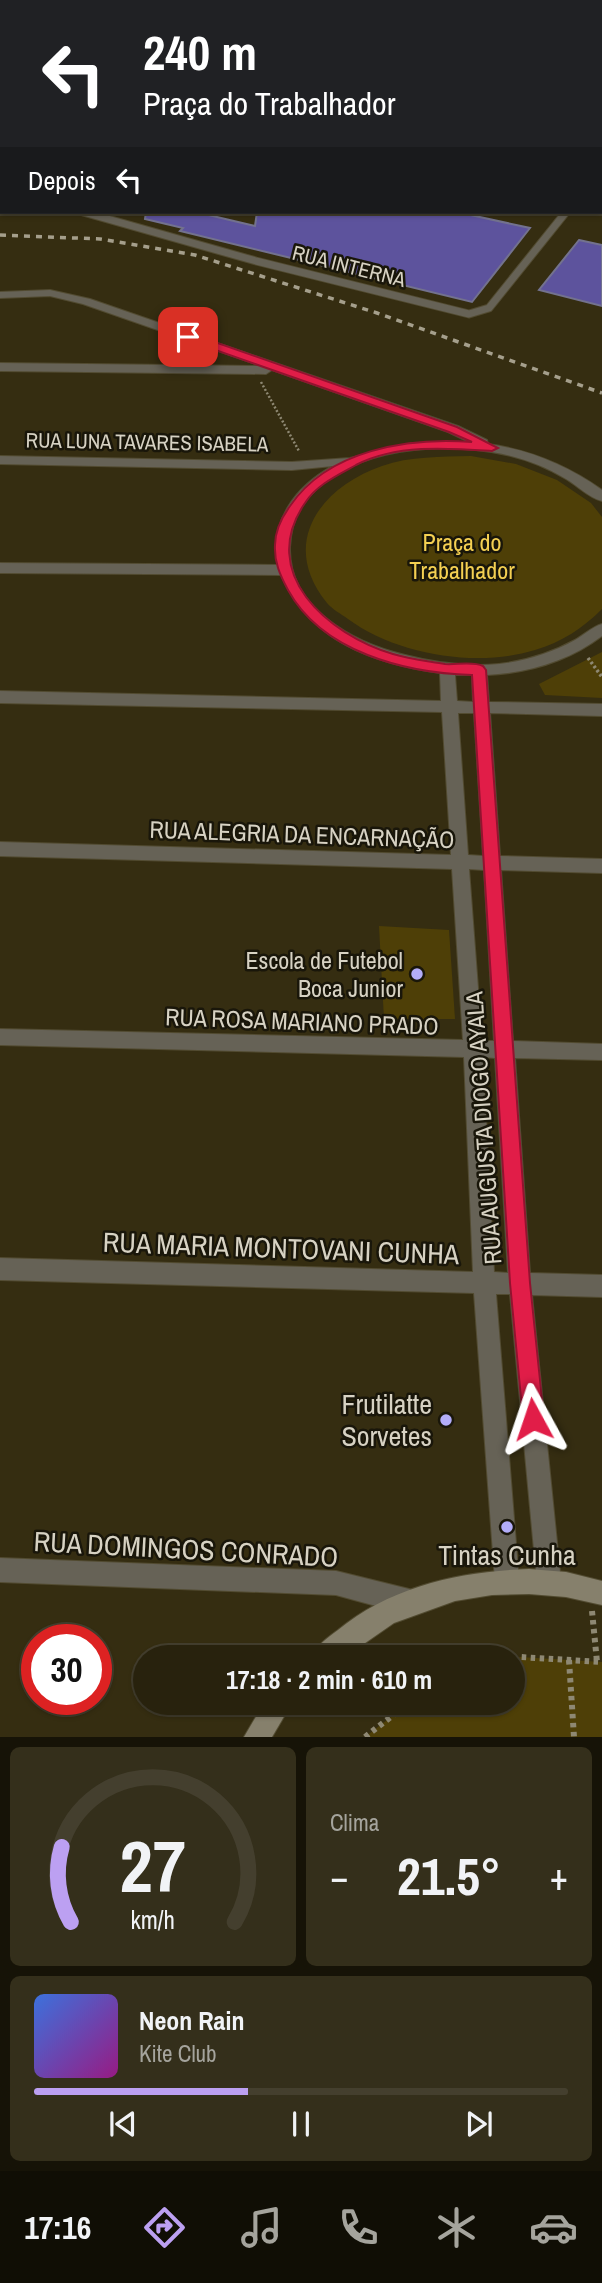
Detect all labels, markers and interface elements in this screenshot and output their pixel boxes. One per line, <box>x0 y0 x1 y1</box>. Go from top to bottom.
text: 240 m <box>143 19 257 85</box>
icon: left <box>28 28 119 119</box>
text: Praça do Trabalhador <box>143 82 395 125</box>
icon: left <box>110 161 148 199</box>
text: Depois <box>28 163 96 198</box>
street label: RUA INTERNA <box>289 238 409 294</box>
pin <box>158 307 218 367</box>
icon: arrive <box>169 318 207 356</box>
street label: RUA LUNA TAVARES ISABELA <box>25 425 269 459</box>
park label: Praça do Trabalhador <box>409 526 515 586</box>
street label: RUA ALEGRIA DA ENCARNAÇÃO <box>149 813 455 855</box>
place label: Escola de Futebol Boca Junior <box>245 944 403 1004</box>
marker: Escola de Futebol Boca Junior <box>409 966 425 982</box>
street label: RUA AUGUSTA DIOGO AYALA <box>457 990 509 1266</box>
street label: RUA ROSA MARIANO PRADO <box>165 1000 439 1042</box>
street label: RUA MARIA MONTOVANI CUNHA <box>102 1223 460 1273</box>
position arrow <box>496 1382 570 1456</box>
place label: Frutilatte Sorvetes <box>341 1385 432 1455</box>
marker: Frutilatte Sorvetes <box>438 1412 454 1428</box>
marker: Tintas Cunha <box>499 1519 515 1535</box>
street label: RUA DOMINGOS CONRADO <box>33 1522 339 1576</box>
place label: Tintas Cunha <box>438 1536 576 1574</box>
speed limit sign: 30 <box>21 1624 112 1715</box>
text: 17:18 · 2 min · 610 m <box>226 1662 432 1697</box>
text: Clima <box>330 1807 379 1838</box>
text: 27 <box>120 1818 186 1916</box>
text: 21.5° <box>397 1841 501 1911</box>
text: − <box>330 1851 348 1902</box>
text: + <box>550 1851 568 1902</box>
text: km/h <box>131 1903 175 1937</box>
text: Neon Rain <box>139 2003 244 2038</box>
text: Kite Club <box>139 2038 217 2069</box>
icon: previous <box>104 2105 142 2143</box>
icon: pause <box>282 2105 320 2143</box>
icon: next <box>460 2105 498 2143</box>
icon: directions <box>140 2203 189 2252</box>
icon: music <box>237 2203 286 2252</box>
icon: phone <box>334 2203 383 2252</box>
icon: climate <box>432 2203 481 2252</box>
icon: car <box>529 2203 578 2252</box>
text: 17:16 <box>24 2206 91 2249</box>

